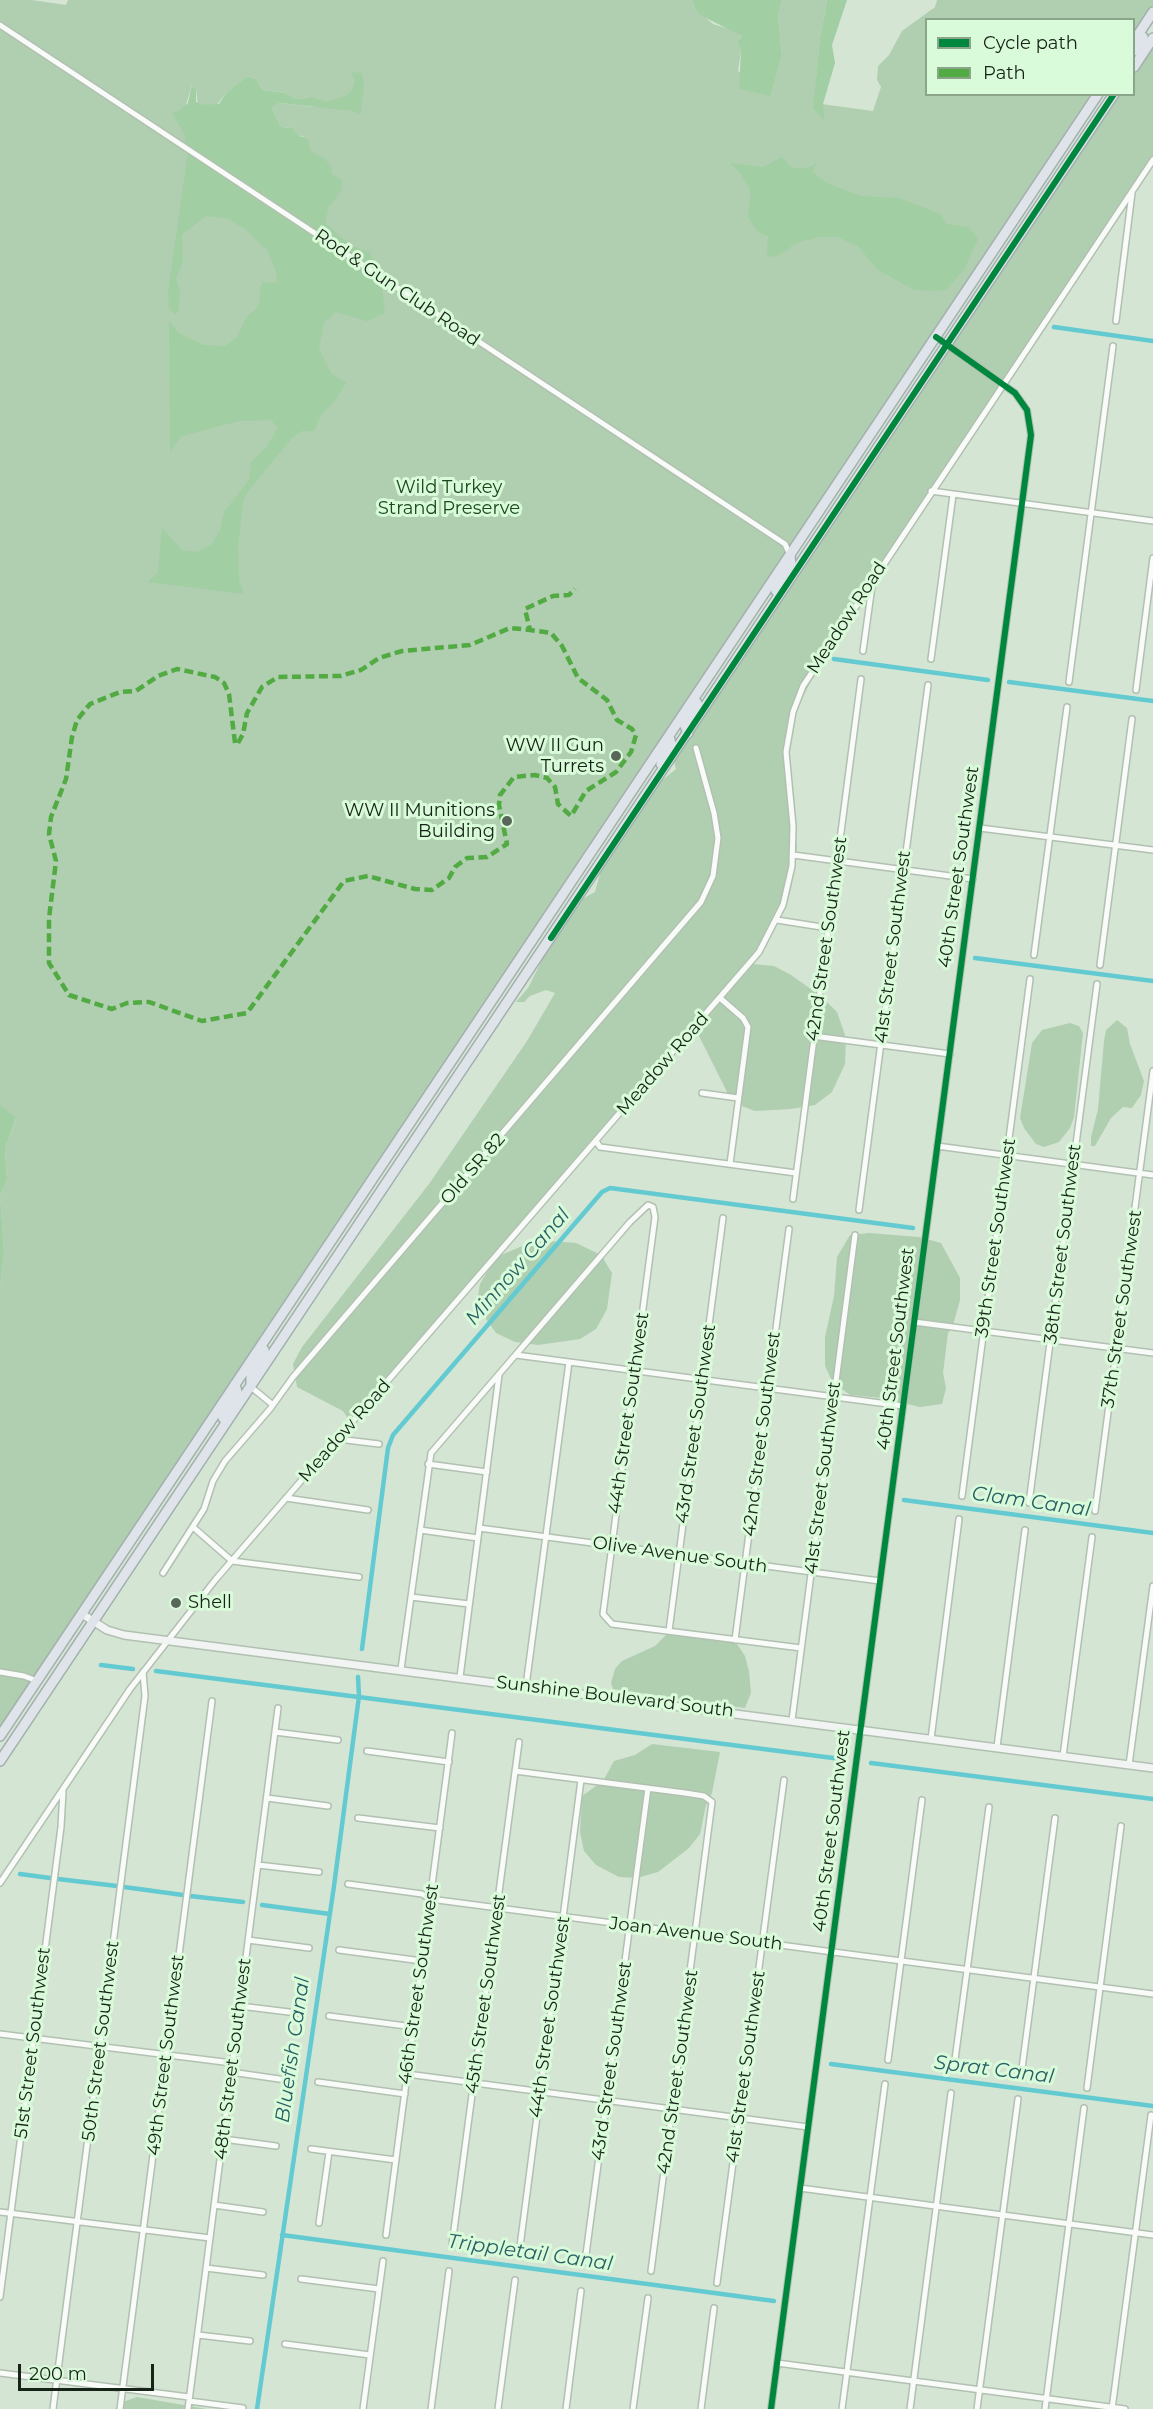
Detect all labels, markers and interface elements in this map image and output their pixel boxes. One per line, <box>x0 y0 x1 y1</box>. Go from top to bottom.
legend <box>925 18 1135 96</box>
text: Cycle path <box>983 32 1078 54</box>
text: Path <box>983 62 1026 84</box>
street label: Rod & Gun Club Road <box>310 225 484 351</box>
park label: Wild Turkey Strand Preserve <box>378 477 520 520</box>
street label: Meadow Road <box>803 558 891 678</box>
place label: WW II Gun Turrets <box>506 735 604 777</box>
marker: WW II Gun Turrets <box>609 749 623 763</box>
street label: 40th Street Southwest <box>934 765 984 969</box>
place label: WW II Munitions Building <box>344 800 495 842</box>
marker: WW II Munitions Building <box>500 814 514 828</box>
street label: 42nd Street Southwest <box>802 835 852 1043</box>
street label: 41st Street Southwest <box>870 849 916 1045</box>
street label: Meadow Road <box>612 1008 714 1120</box>
street label: Old SR 82 <box>436 1129 510 1209</box>
street label: 39th Street Southwest <box>971 1137 1021 1339</box>
street label: 38th Street Southwest <box>1040 1143 1086 1345</box>
water label: Minnow Canal <box>461 1204 575 1330</box>
street label: 37th Street Southwest <box>1097 1209 1147 1409</box>
street label: 40th Street Southwest <box>873 1247 919 1451</box>
street label: 44th Street Southwest <box>604 1311 654 1515</box>
street label: 43rd Street Southwest <box>671 1323 721 1525</box>
street label: 42nd Street Southwest <box>739 1330 785 1538</box>
street label: Meadow Road <box>294 1375 396 1487</box>
street label: 41st Street Southwest <box>800 1380 846 1576</box>
water label: Clam Canal <box>970 1482 1092 1522</box>
street label: Olive Avenue South <box>591 1532 769 1578</box>
place label: Shell <box>188 1592 232 1614</box>
marker: Shell <box>169 1596 183 1610</box>
street label: Sunshine Boulevard South <box>495 1672 735 1722</box>
street label: 40th Street Southwest <box>809 1729 855 1933</box>
street label: 46th Street Southwest <box>394 1882 444 2086</box>
street label: 45th Street Southwest <box>461 1893 511 2095</box>
street label: Joan Avenue South <box>608 1913 784 1955</box>
street label: 44th Street Southwest <box>525 1915 575 2119</box>
street label: 50th Street Southwest <box>78 1939 124 2143</box>
street label: 51st Street Southwest <box>11 1946 55 2140</box>
street label: 49th Street Southwest <box>143 1953 189 2157</box>
street label: 48th Street Southwest <box>210 1957 256 2161</box>
street label: 43rd Street Southwest <box>587 1960 637 2162</box>
street label: 42nd Street Southwest <box>653 1968 703 2176</box>
street label: 41st Street Southwest <box>722 1969 770 2165</box>
water label: Bluefish Canal <box>271 1976 315 2124</box>
water label: Sprat Canal <box>933 2051 1055 2089</box>
water label: Trippletail Canal <box>446 2230 614 2276</box>
scale bar <box>21 2352 158 2390</box>
text: 200 m <box>29 2363 87 2385</box>

